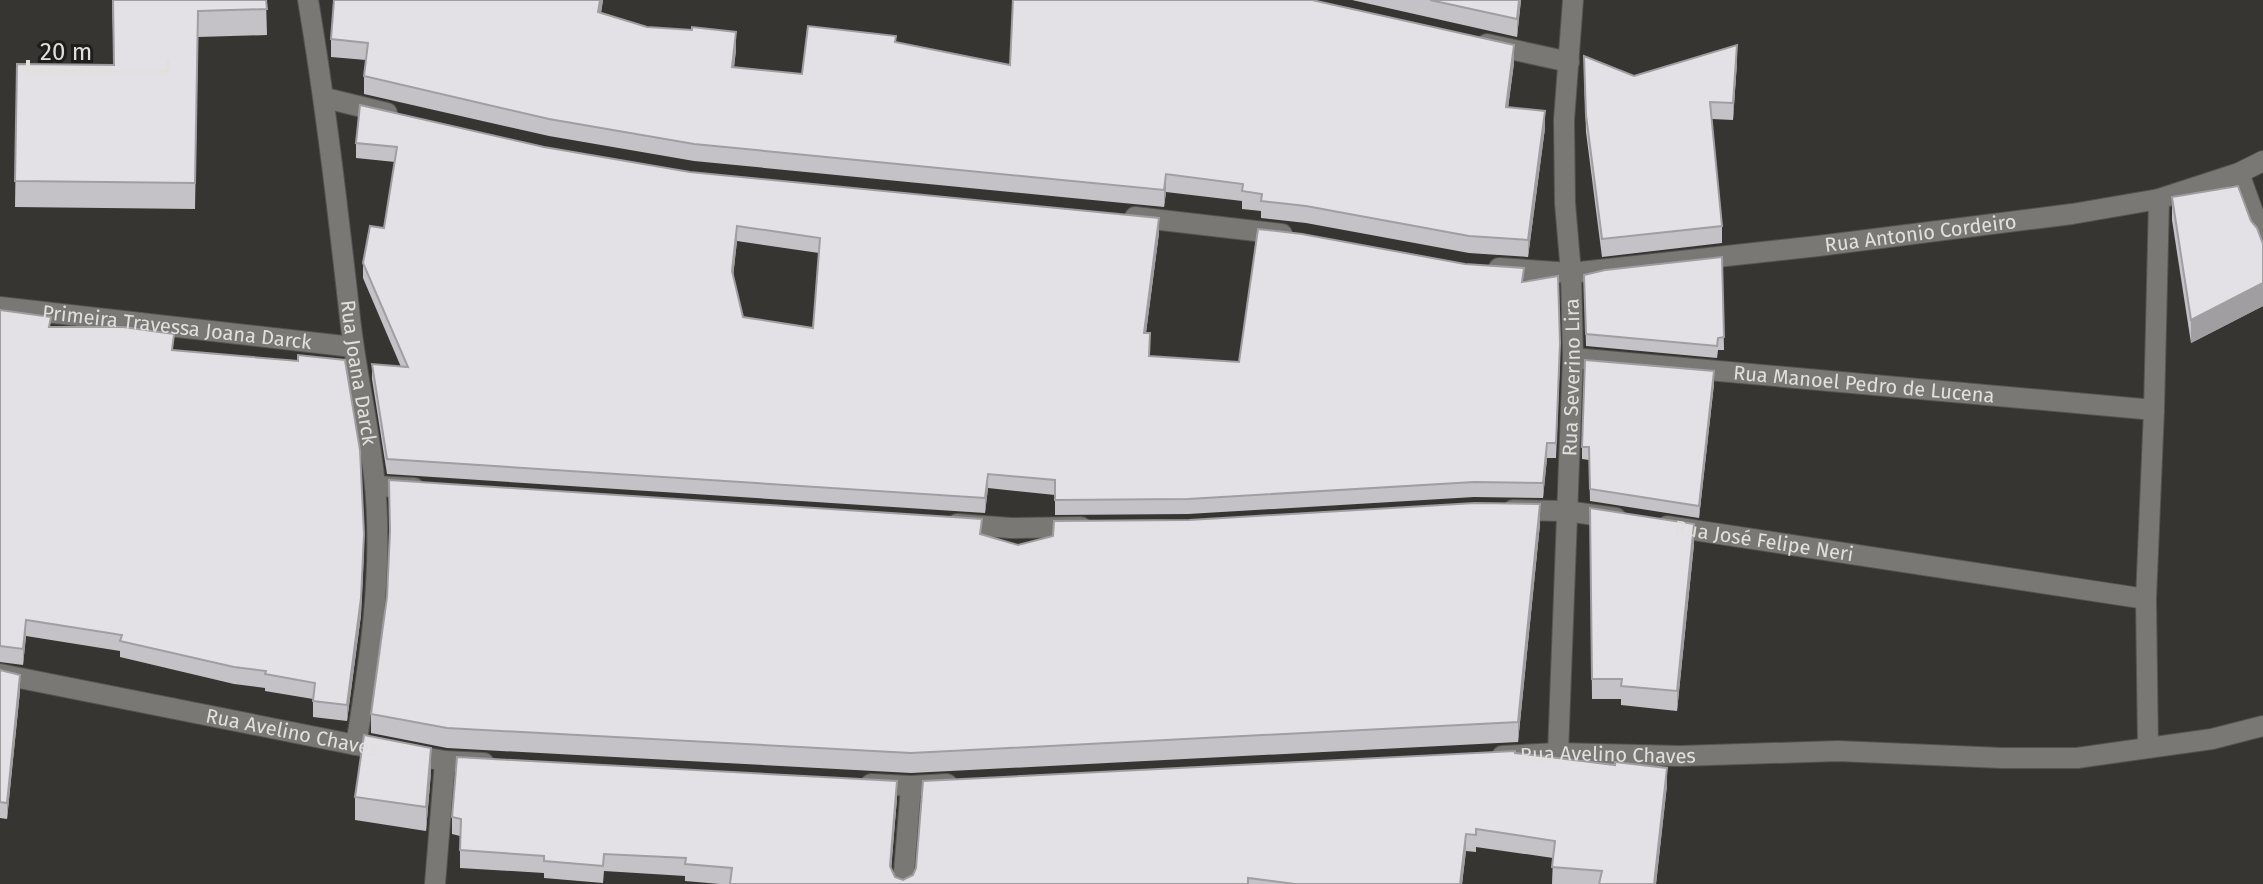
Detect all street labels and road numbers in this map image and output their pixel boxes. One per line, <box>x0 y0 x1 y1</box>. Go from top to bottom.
street label: Rua Antonio Cordeiro <box>1823 209 2018 257</box>
street label: Rua Severino Lira <box>1557 298 1585 457</box>
street label: Rua Joana Darck <box>336 299 382 448</box>
street label: Primeira Travessa Joana Darck <box>41 300 314 354</box>
street label: Rua Manoel Pedro de Lucena <box>1732 360 1995 408</box>
street label: Rua José Felipe Neri <box>1673 515 1855 566</box>
street label: Rua Avelino Chaves <box>204 703 381 761</box>
street label: Rua Avelino Chaves <box>1519 741 1696 768</box>

